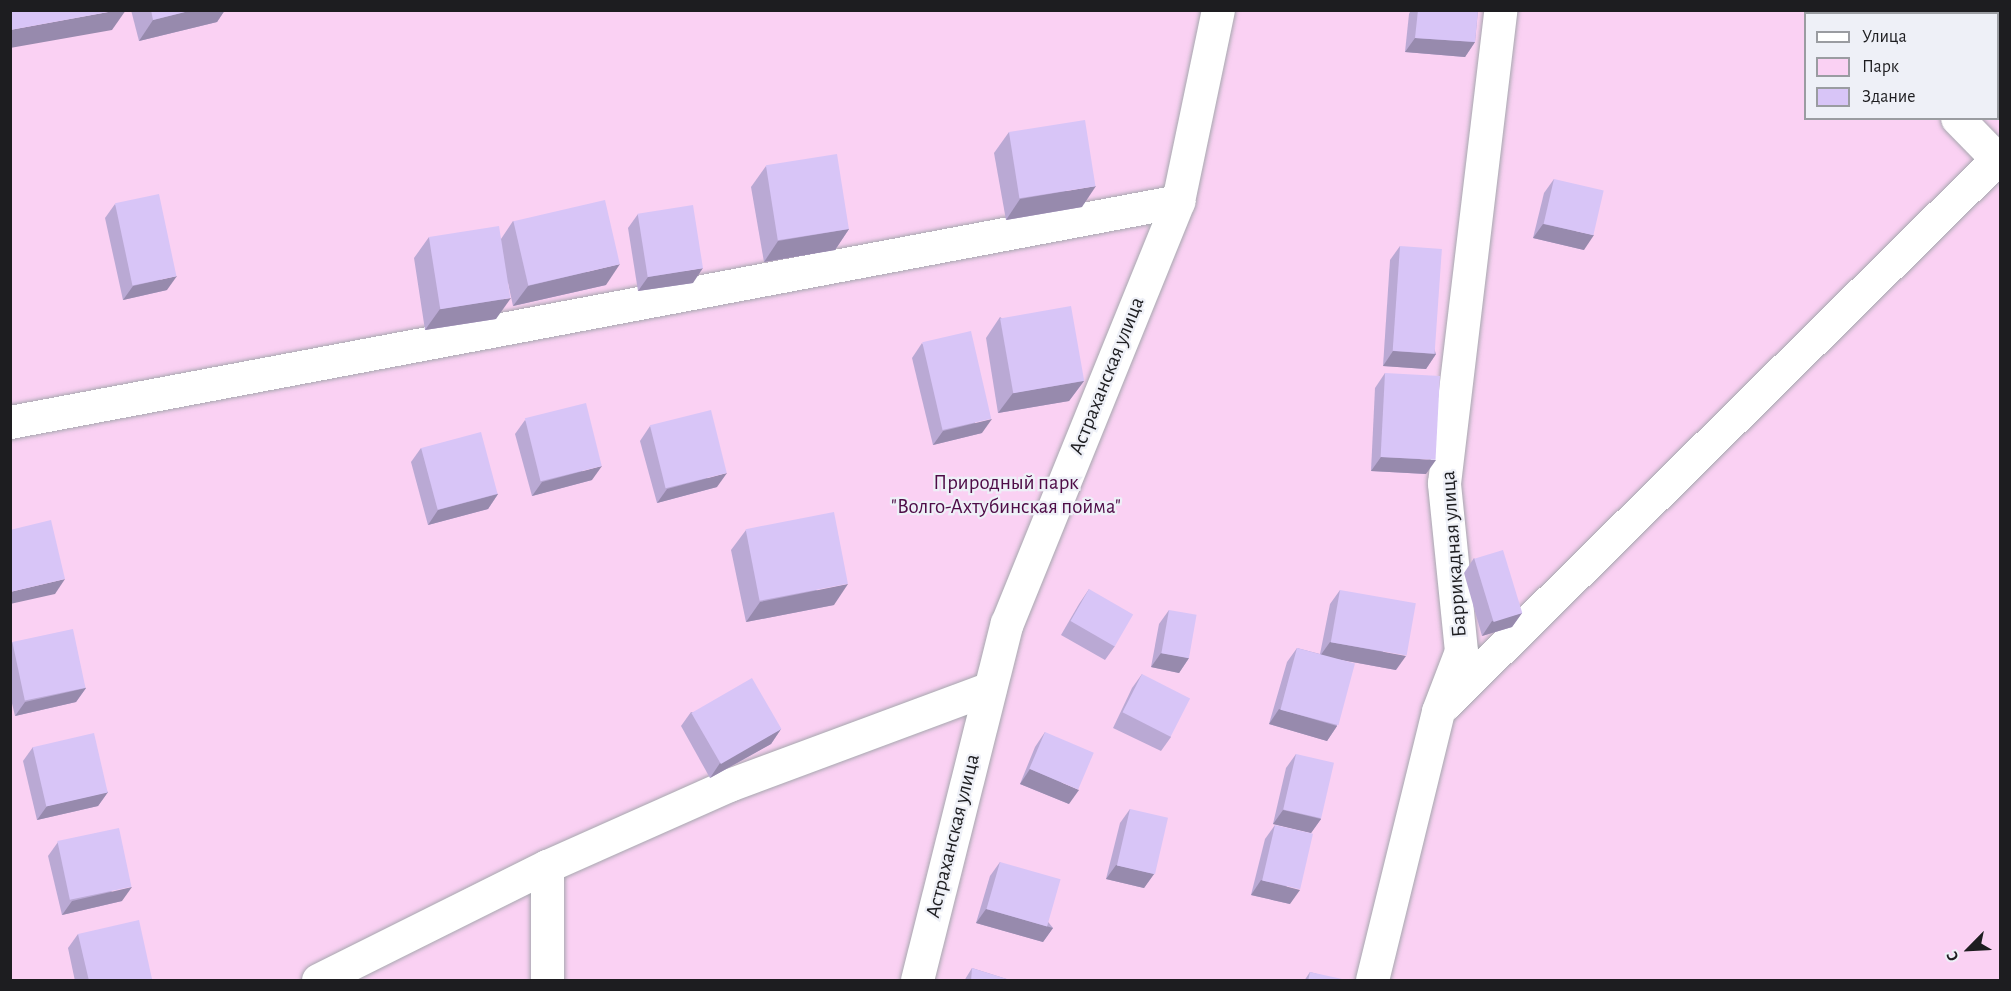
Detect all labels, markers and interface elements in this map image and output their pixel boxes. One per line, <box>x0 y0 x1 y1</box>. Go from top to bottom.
legend <box>1804 12 1999 120</box>
text: Улица <box>1862 28 1907 46</box>
text: Парк <box>1862 58 1899 76</box>
text: Здание <box>1862 88 1916 106</box>
street label: Астраханская улица <box>1064 293 1150 459</box>
park label: Природный парк "Волго-Ахтубинская пойма" <box>891 470 1121 520</box>
street label: Баррикадная улица <box>1436 470 1472 638</box>
street label: Астраханская улица <box>920 751 986 921</box>
north arrow <box>1939 919 1999 979</box>
text: С <box>1943 949 1962 964</box>

